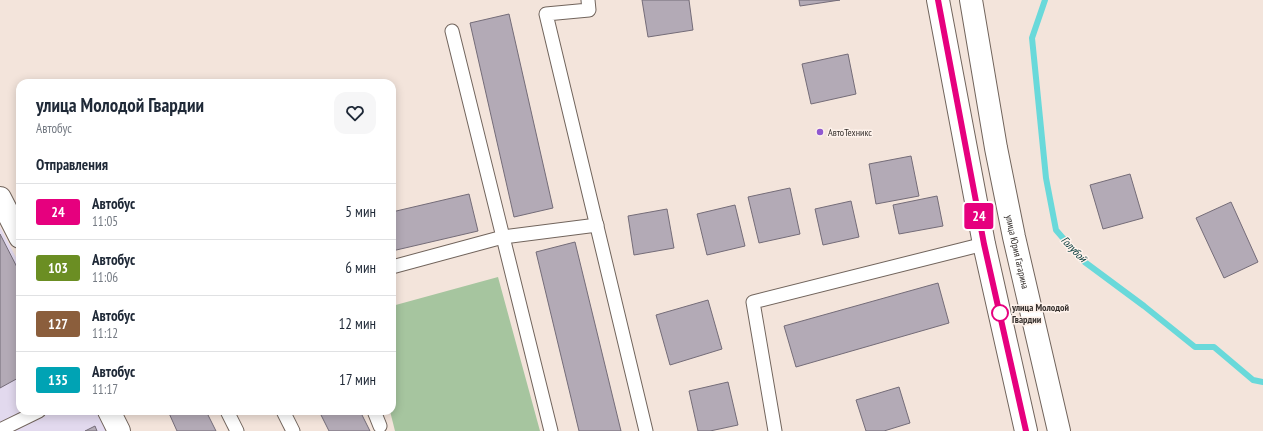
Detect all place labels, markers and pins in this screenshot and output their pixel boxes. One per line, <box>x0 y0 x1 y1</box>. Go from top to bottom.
place label: АвтоТехникс <box>828 126 872 139</box>
marker: АвтоТехникс <box>815 127 825 137</box>
place label: улица Молодой Гвардии <box>1011 301 1070 326</box>
marker: улица Молодой Гвардии <box>991 304 1009 322</box>

